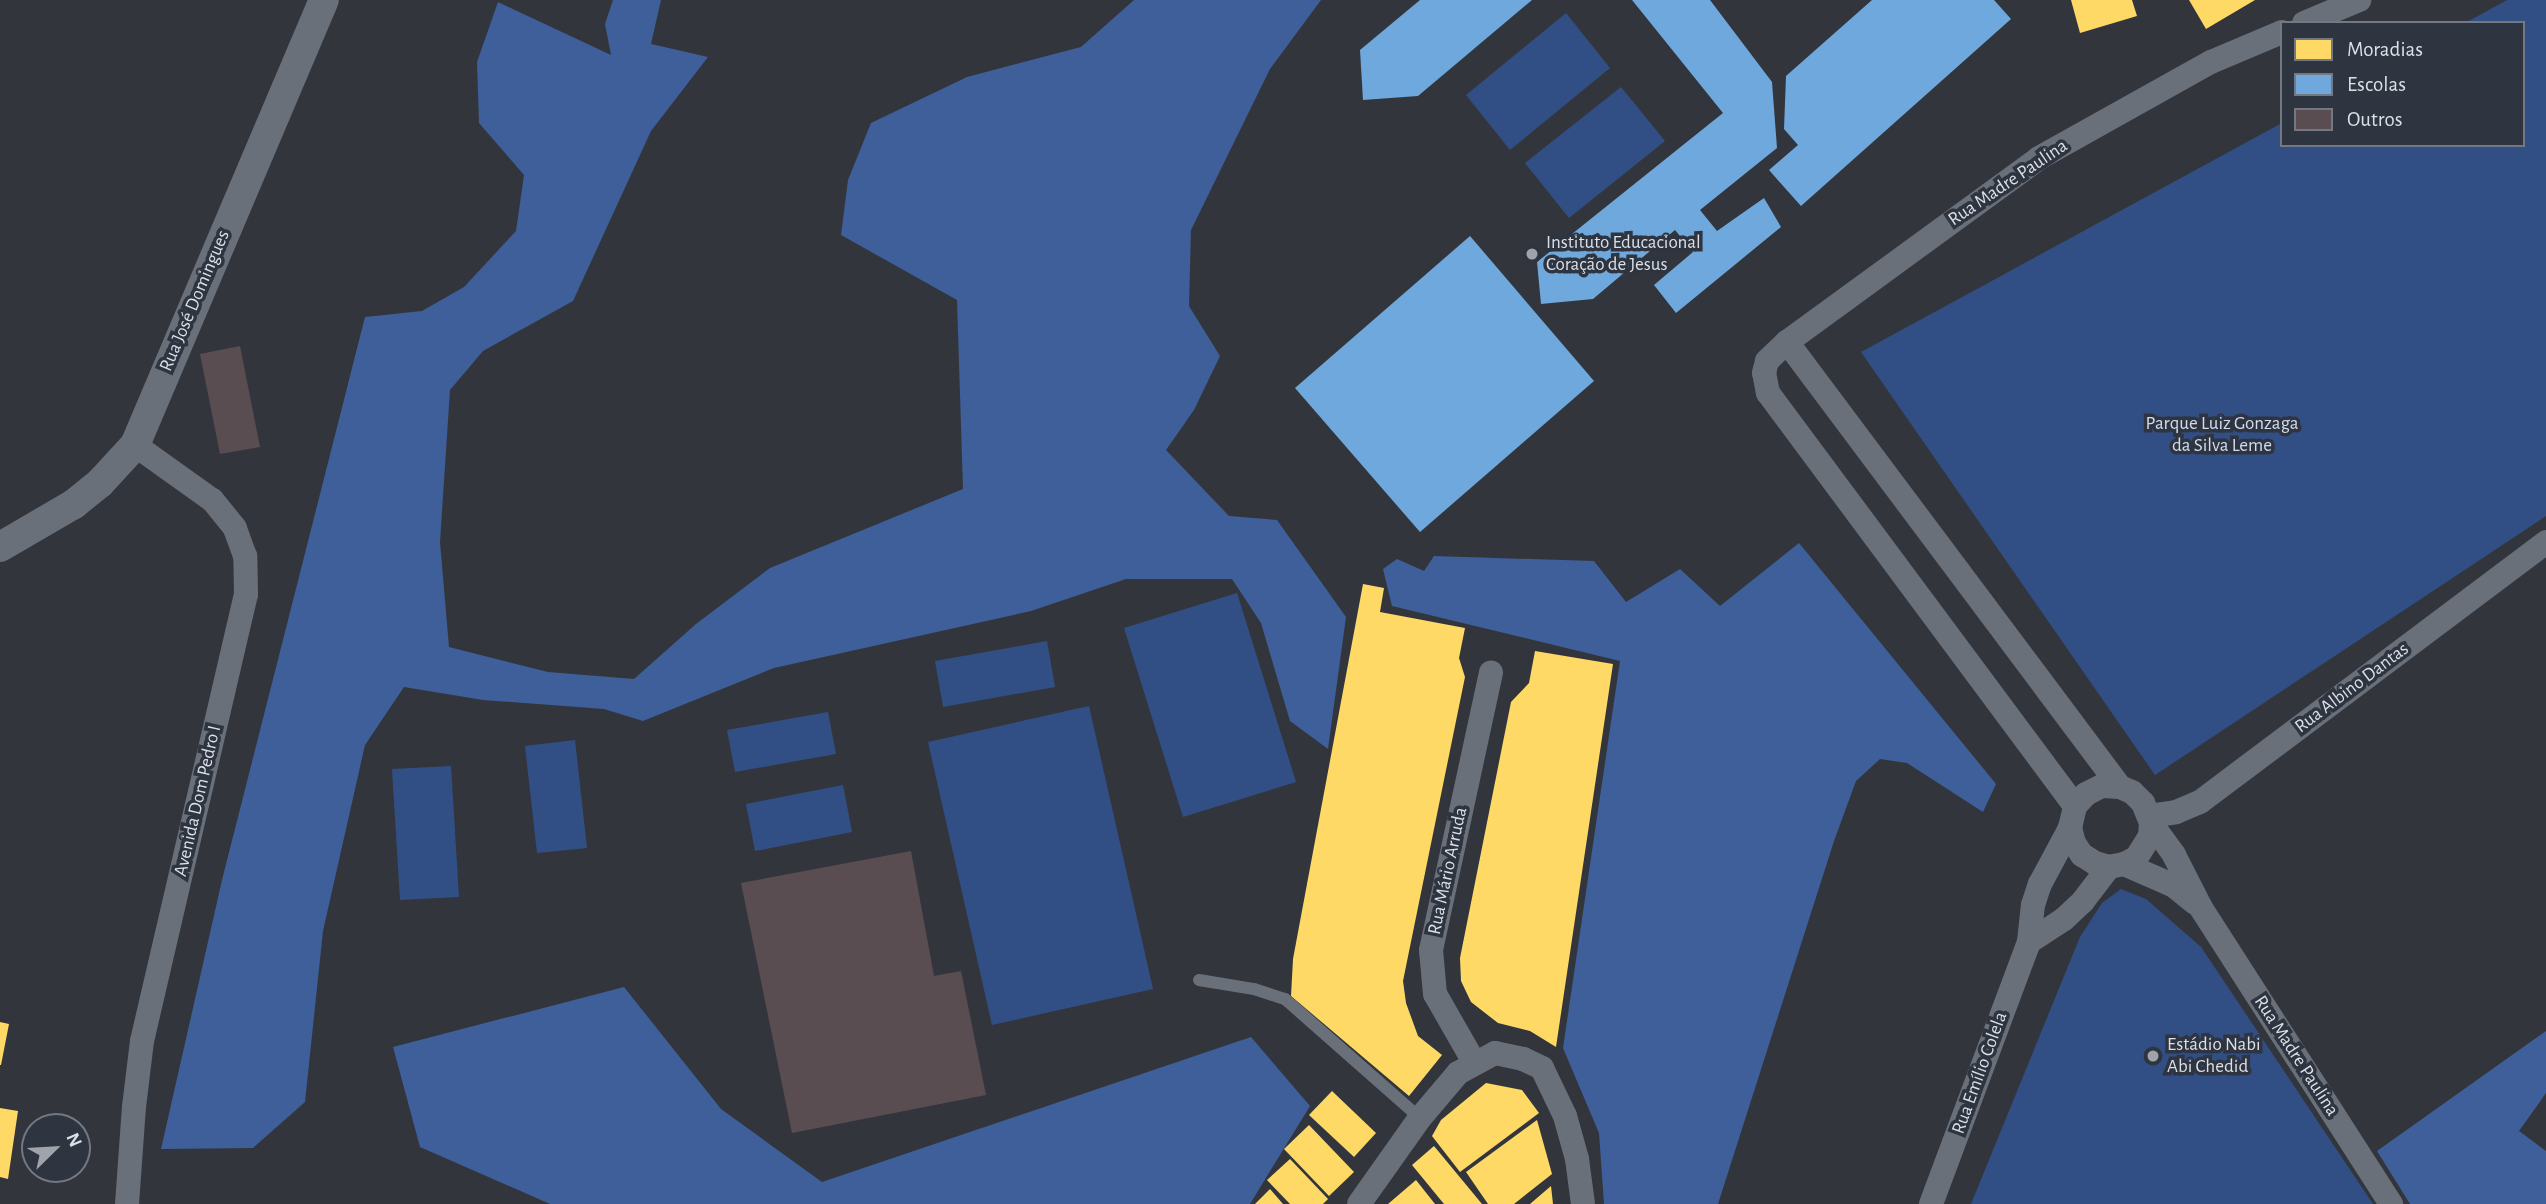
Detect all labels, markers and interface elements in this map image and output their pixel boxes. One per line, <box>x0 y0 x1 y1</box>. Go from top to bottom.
legend <box>2280 21 2525 147</box>
text: Moradias <box>2347 39 2423 60</box>
text: Escolas <box>2347 74 2406 95</box>
text: Outros <box>2347 109 2403 130</box>
street label: Rua Madre Paulina <box>1944 135 2072 231</box>
street label: Rua José Domingues <box>155 227 235 375</box>
place label: Instituto Educacional Coração de Jesus <box>1546 232 1701 276</box>
marker: Instituto Educacional Coração de Jesus <box>1524 246 1540 262</box>
park label: Parque Luiz Gonzaga da Silva Leme <box>2146 413 2298 457</box>
street label: Rua Albino Dantas <box>2291 638 2413 738</box>
street label: Avenida Dom Pedro I <box>170 723 226 879</box>
street label: Rua Mário Arruda <box>1423 805 1473 937</box>
street label: Rua Madre Paulina <box>2249 992 2343 1120</box>
street label: Rua Emílio Colela <box>1947 1009 2013 1137</box>
place label: Estádio Nabi Abi Chedid <box>2167 1034 2261 1078</box>
marker: Estádio Nabi Abi Chedid <box>2145 1048 2161 1064</box>
north arrow <box>21 1113 91 1183</box>
text: N <box>62 1130 85 1150</box>

